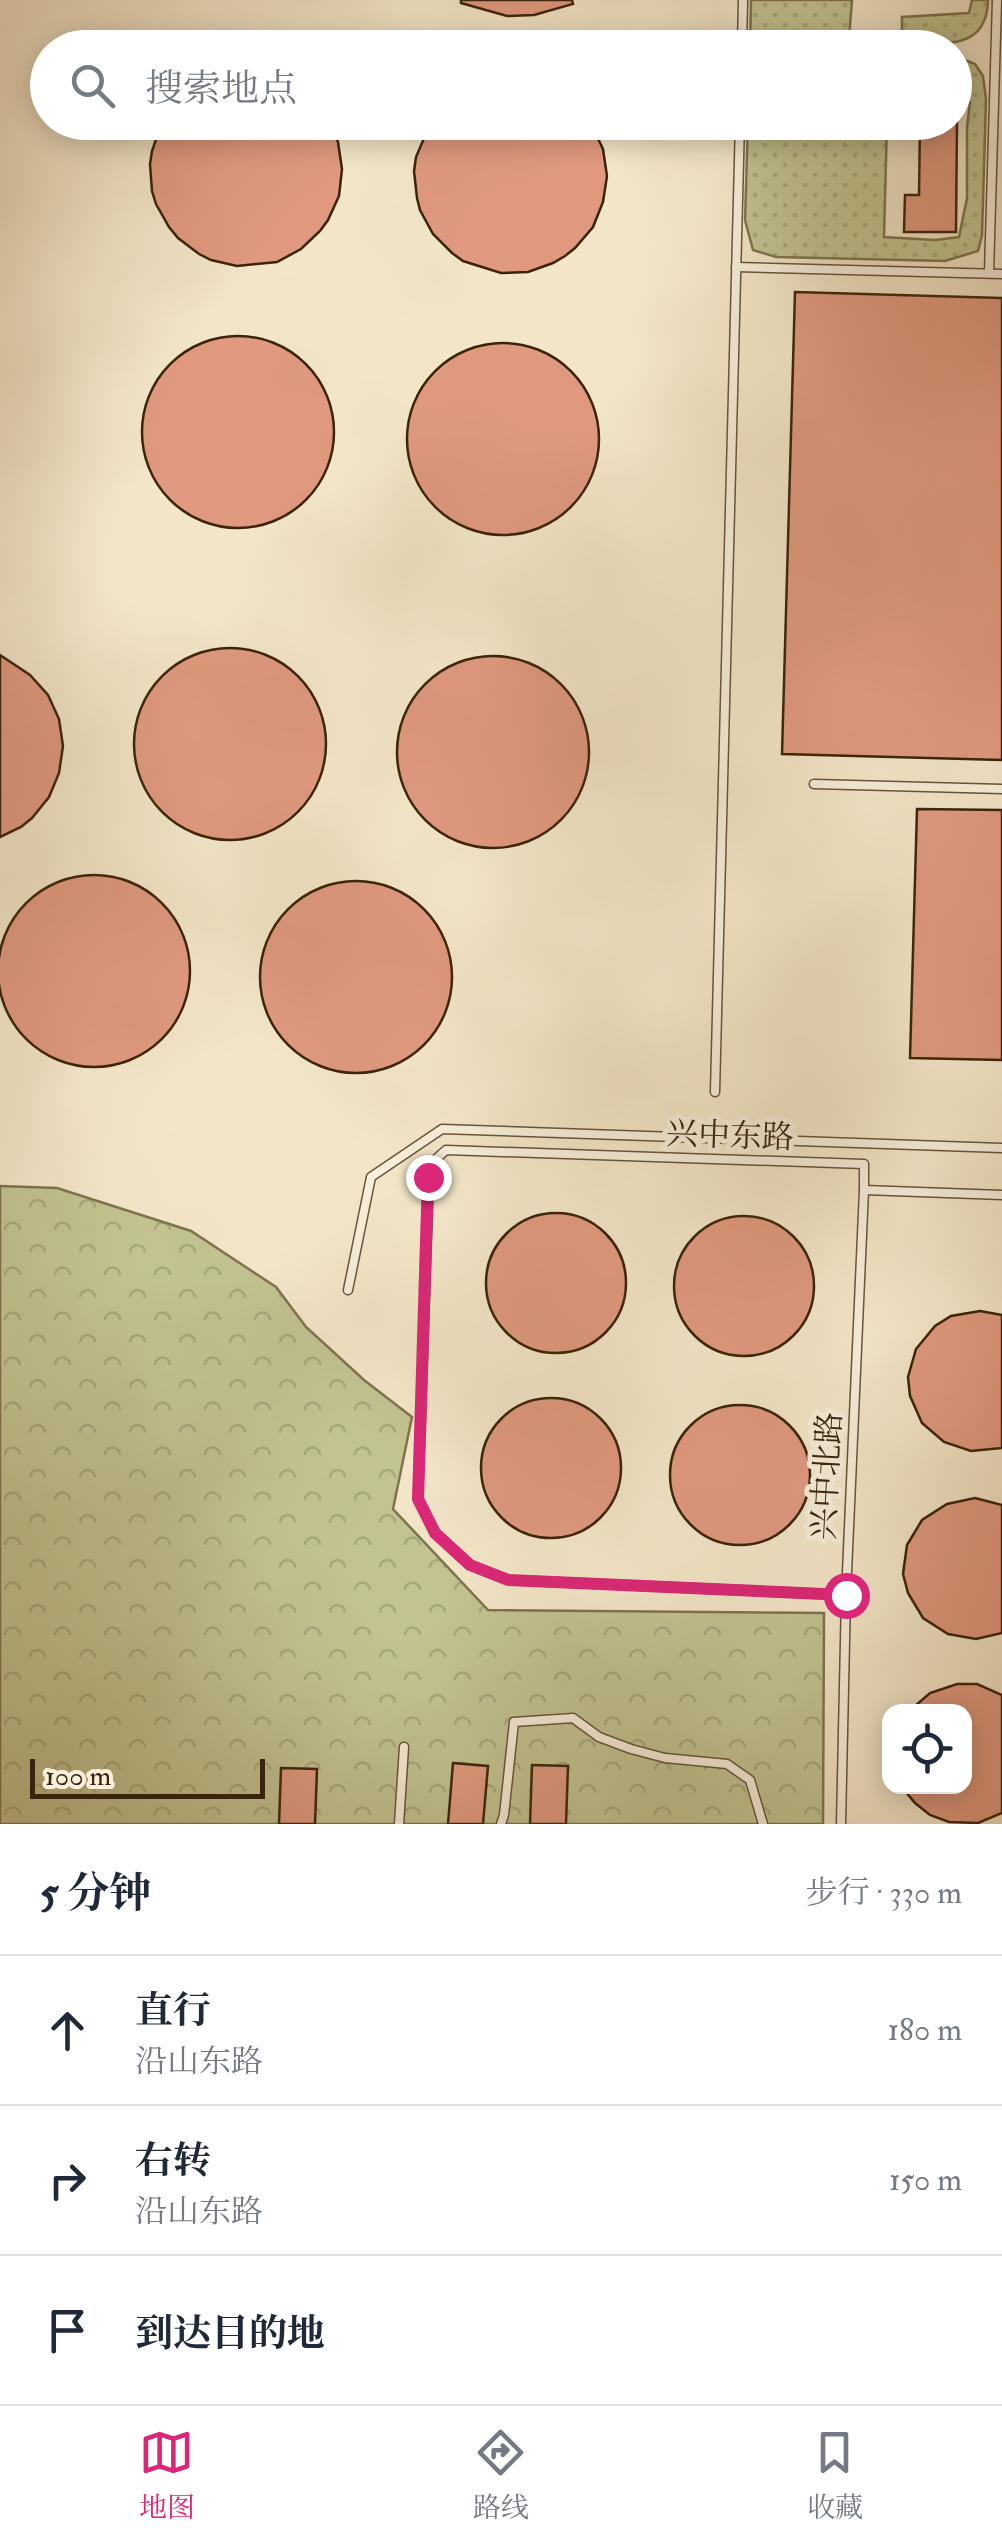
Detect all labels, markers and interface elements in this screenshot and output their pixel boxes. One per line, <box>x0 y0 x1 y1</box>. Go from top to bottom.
search box <box>30 30 972 140</box>
icon: search <box>65 58 120 113</box>
text: 搜索地点 <box>145 65 297 113</box>
street label: 兴中东路 <box>665 1114 795 1158</box>
route end <box>406 1155 452 1201</box>
street label: 兴中北路 <box>804 1411 850 1541</box>
route start <box>824 1573 870 1619</box>
map controls <box>882 1704 972 1794</box>
button: locate <box>882 1704 972 1794</box>
scale bar <box>30 1754 265 1798</box>
text: 100 m <box>45 1759 111 1794</box>
text: 5 分钟 <box>40 1868 151 1920</box>
text: 步行 · 330 m <box>806 1873 962 1913</box>
text: 直行 <box>135 1987 211 2035</box>
icon: ahead <box>40 2003 95 2058</box>
text: 180 m <box>888 2010 962 2050</box>
text: 沿山东路 <box>135 2042 263 2082</box>
text: 右转 <box>135 2137 211 2185</box>
icon: right <box>40 2153 95 2208</box>
text: 150 m <box>889 2160 962 2200</box>
text: 沿山东路 <box>135 2192 263 2232</box>
icon: arrive <box>40 2303 95 2358</box>
text: 到达目的地 <box>135 2310 325 2358</box>
tab: 地图 <box>139 2425 195 2526</box>
tab: 路线 <box>473 2425 529 2526</box>
tab: 收藏 <box>807 2425 863 2526</box>

